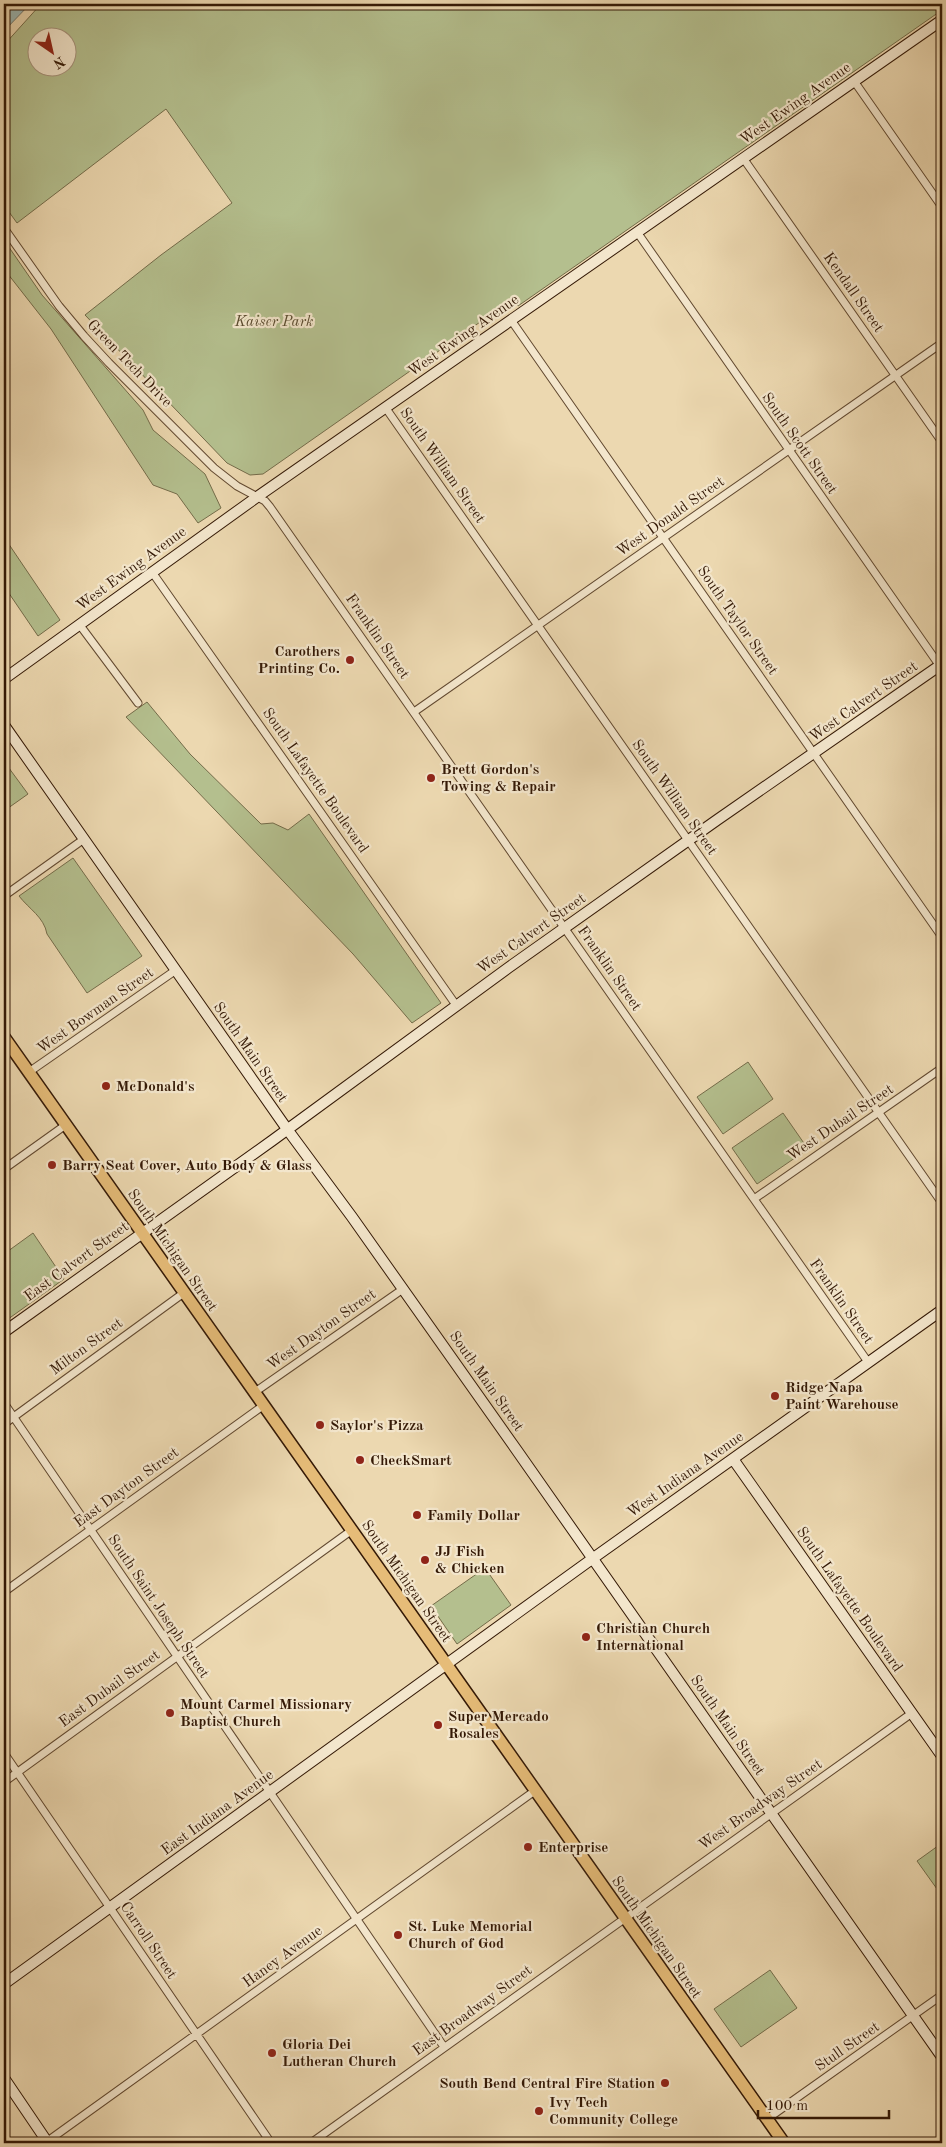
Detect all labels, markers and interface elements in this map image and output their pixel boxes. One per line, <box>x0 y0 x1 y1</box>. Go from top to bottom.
north arrow <box>28 28 78 78</box>
text: N <box>50 53 67 71</box>
street label: West Ewing Avenue <box>738 60 854 148</box>
street label: Kendall Street <box>820 250 886 336</box>
street label: West Ewing Avenue <box>406 292 522 380</box>
park label: Kaiser Park <box>234 315 313 330</box>
street label: Green Tech Drive <box>84 318 174 411</box>
street label: South Scott Street <box>758 390 839 497</box>
street label: South William Street <box>396 405 487 526</box>
street label: West Donald Street <box>614 474 728 560</box>
street label: West Ewing Avenue <box>74 524 190 614</box>
street label: South Taylor Street <box>694 564 780 678</box>
street label: Franklin Street <box>342 592 412 682</box>
place label: Carothers Printing Co. <box>258 645 340 677</box>
marker: Carothers Printing Co. <box>344 654 356 666</box>
street label: West Calvert Street <box>807 659 921 745</box>
street label: South Lafayette Boulevard <box>259 706 371 856</box>
street label: South William Street <box>628 737 719 858</box>
place label: Brett Gordon's Towing & Repair <box>441 763 556 795</box>
marker: Brett Gordon's Towing & Repair <box>425 772 437 784</box>
street label: West Calvert Street <box>475 891 589 977</box>
street label: Franklin Street <box>574 924 644 1014</box>
street label: West Bowman Street <box>35 966 157 1057</box>
street label: South Main Street <box>210 1000 290 1106</box>
marker: McDonald's <box>100 1080 112 1092</box>
place label: McDonald's <box>116 1080 194 1095</box>
street label: West Dubail Street <box>785 1082 897 1164</box>
marker: Barry Seat Cover, Auto Body & Glass <box>46 1159 58 1171</box>
place label: Barry Seat Cover, Auto Body & Glass <box>62 1159 312 1174</box>
street label: South Michigan Street <box>124 1187 220 1315</box>
street label: East Calvert Street <box>22 1219 132 1305</box>
street label: Franklin Street <box>806 1257 876 1347</box>
street label: West Dayton Street <box>265 1287 379 1373</box>
street label: Milton Street <box>48 1316 126 1378</box>
street label: South Main Street <box>446 1329 526 1435</box>
place label: Ridge Napa Paint Warehouse <box>785 1381 899 1413</box>
marker: Ridge Napa Paint Warehouse <box>769 1390 781 1402</box>
marker: Saylor's Pizza <box>314 1419 326 1431</box>
place label: Saylor's Pizza <box>330 1419 424 1434</box>
street label: West Indiana Avenue <box>625 1429 747 1521</box>
street label: East Dayton Street <box>72 1445 182 1531</box>
marker: CheckSmart <box>354 1454 366 1466</box>
place label: CheckSmart <box>370 1454 452 1469</box>
marker: Family Dollar <box>411 1509 423 1521</box>
place label: Family Dollar <box>427 1509 521 1524</box>
street label: South Michigan Street <box>358 1518 454 1646</box>
street label: South Lafayette Boulevard <box>793 1525 905 1675</box>
street label: South Saint Joseph Street <box>104 1532 211 1681</box>
place label: JJ Fish & Chicken <box>435 1545 505 1577</box>
marker: JJ Fish & Chicken <box>419 1554 431 1566</box>
place label: Christian Church International <box>596 1622 710 1654</box>
marker: Christian Church International <box>580 1631 592 1643</box>
street label: East Dubail Street <box>57 1648 163 1731</box>
street label: South Main Street <box>687 1673 767 1779</box>
place label: Mount Carmel Missionary Baptist Church <box>180 1698 352 1730</box>
marker: Mount Carmel Missionary Baptist Church <box>164 1707 176 1719</box>
place label: Super Mercado Rosales <box>448 1710 549 1742</box>
marker: Super Mercado Rosales <box>432 1719 444 1731</box>
street label: West Broadway Street <box>696 1757 825 1853</box>
street label: East Indiana Avenue <box>159 1768 277 1859</box>
marker: Enterprise <box>522 1841 534 1853</box>
place label: Enterprise <box>538 1841 608 1856</box>
street label: South Michigan Street <box>608 1874 704 2002</box>
street label: Carroll Street <box>117 1900 179 1982</box>
place label: St. Luke Memorial Church of God <box>408 1920 533 1952</box>
street label: Haney Avenue <box>240 1923 325 1991</box>
marker: St. Luke Memorial Church of God <box>392 1929 404 1941</box>
street label: East Broadway Street <box>411 1963 535 2059</box>
street label: Stull Street <box>813 2020 883 2075</box>
place label: Gloria Dei Lutheran Church <box>282 2038 396 2070</box>
marker: Gloria Dei Lutheran Church <box>266 2047 278 2059</box>
place label: South Bend Central Fire Station <box>439 2077 655 2092</box>
marker: South Bend Central Fire Station <box>659 2077 671 2089</box>
scale bar <box>758 2087 890 2119</box>
place label: Ivy Tech Community College <box>549 2096 678 2128</box>
text: 100 m <box>766 2099 808 2114</box>
marker: Ivy Tech Community College <box>533 2105 545 2117</box>

